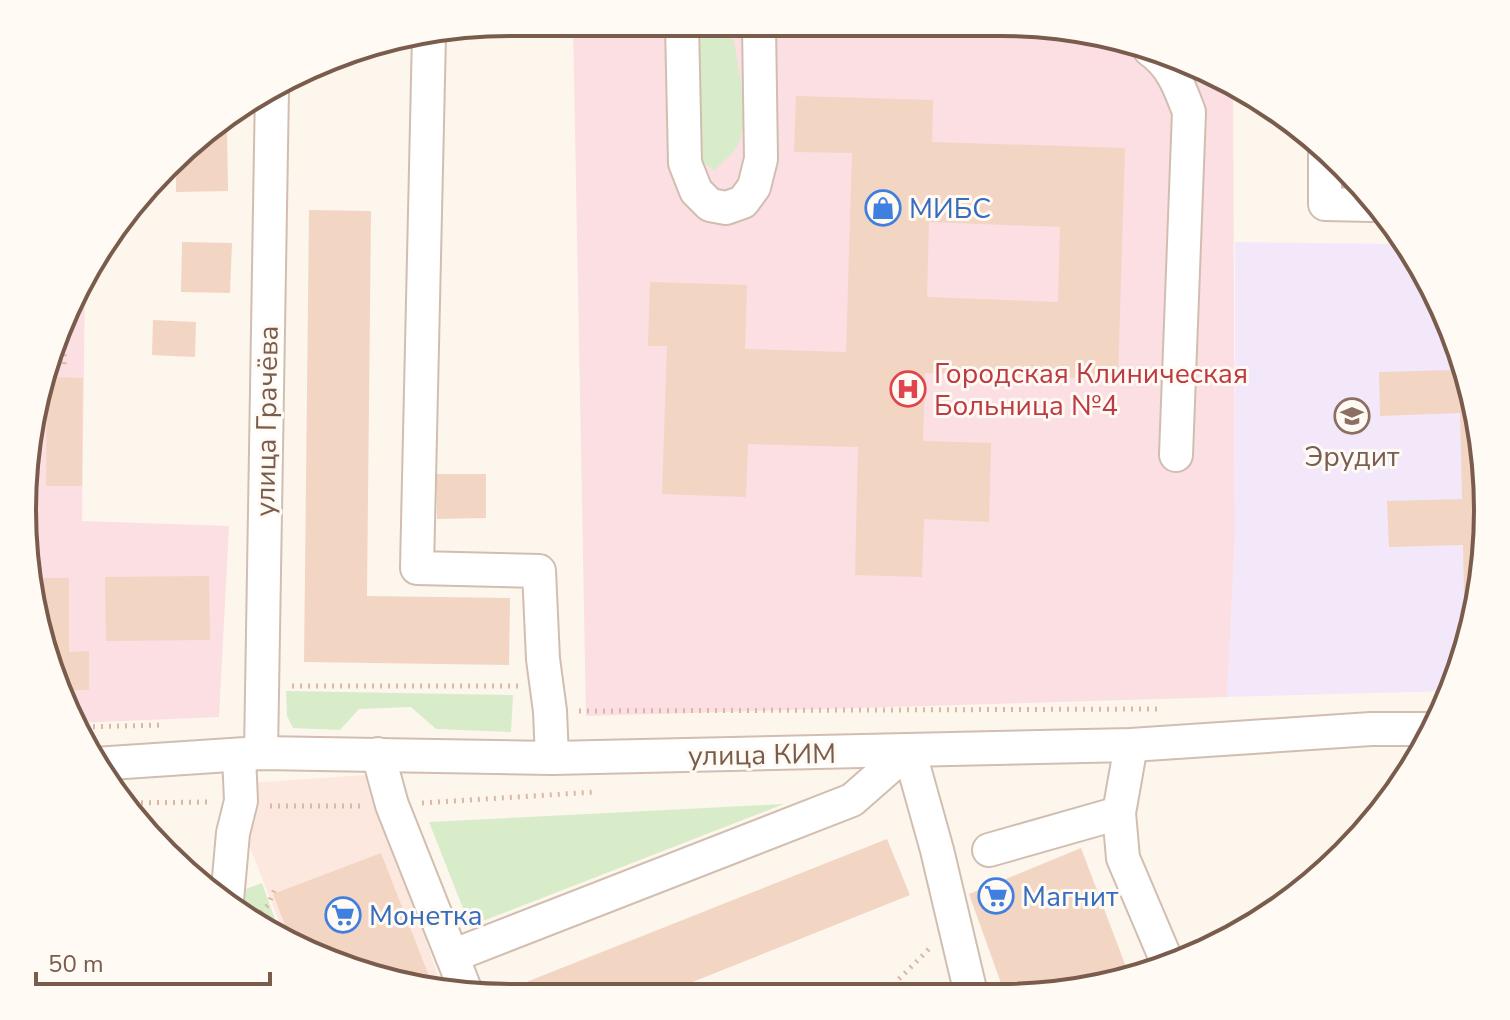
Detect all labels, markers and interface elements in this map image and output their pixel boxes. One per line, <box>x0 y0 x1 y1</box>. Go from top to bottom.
shop icon: МИБС <box>864 189 902 227</box>
place label: МИБС <box>909 190 991 228</box>
street label: улица Грачёва <box>246 325 288 517</box>
place label: Городская Клиническая Больница №4 <box>934 355 1248 425</box>
hospital icon: Городская Клиническая Больница №4 <box>889 370 927 408</box>
school or university icon: Эрудит <box>1333 397 1371 435</box>
place label: Эрудит <box>1305 438 1400 476</box>
street label: улица КИМ <box>688 735 836 775</box>
supermarket icon: Магнит <box>977 877 1015 915</box>
place label: Магнит <box>1022 878 1119 916</box>
supermarket icon: Монетка <box>324 896 362 934</box>
place label: Монетка <box>369 897 483 935</box>
scale bar <box>36 936 270 986</box>
text: 50 m <box>48 948 104 980</box>

